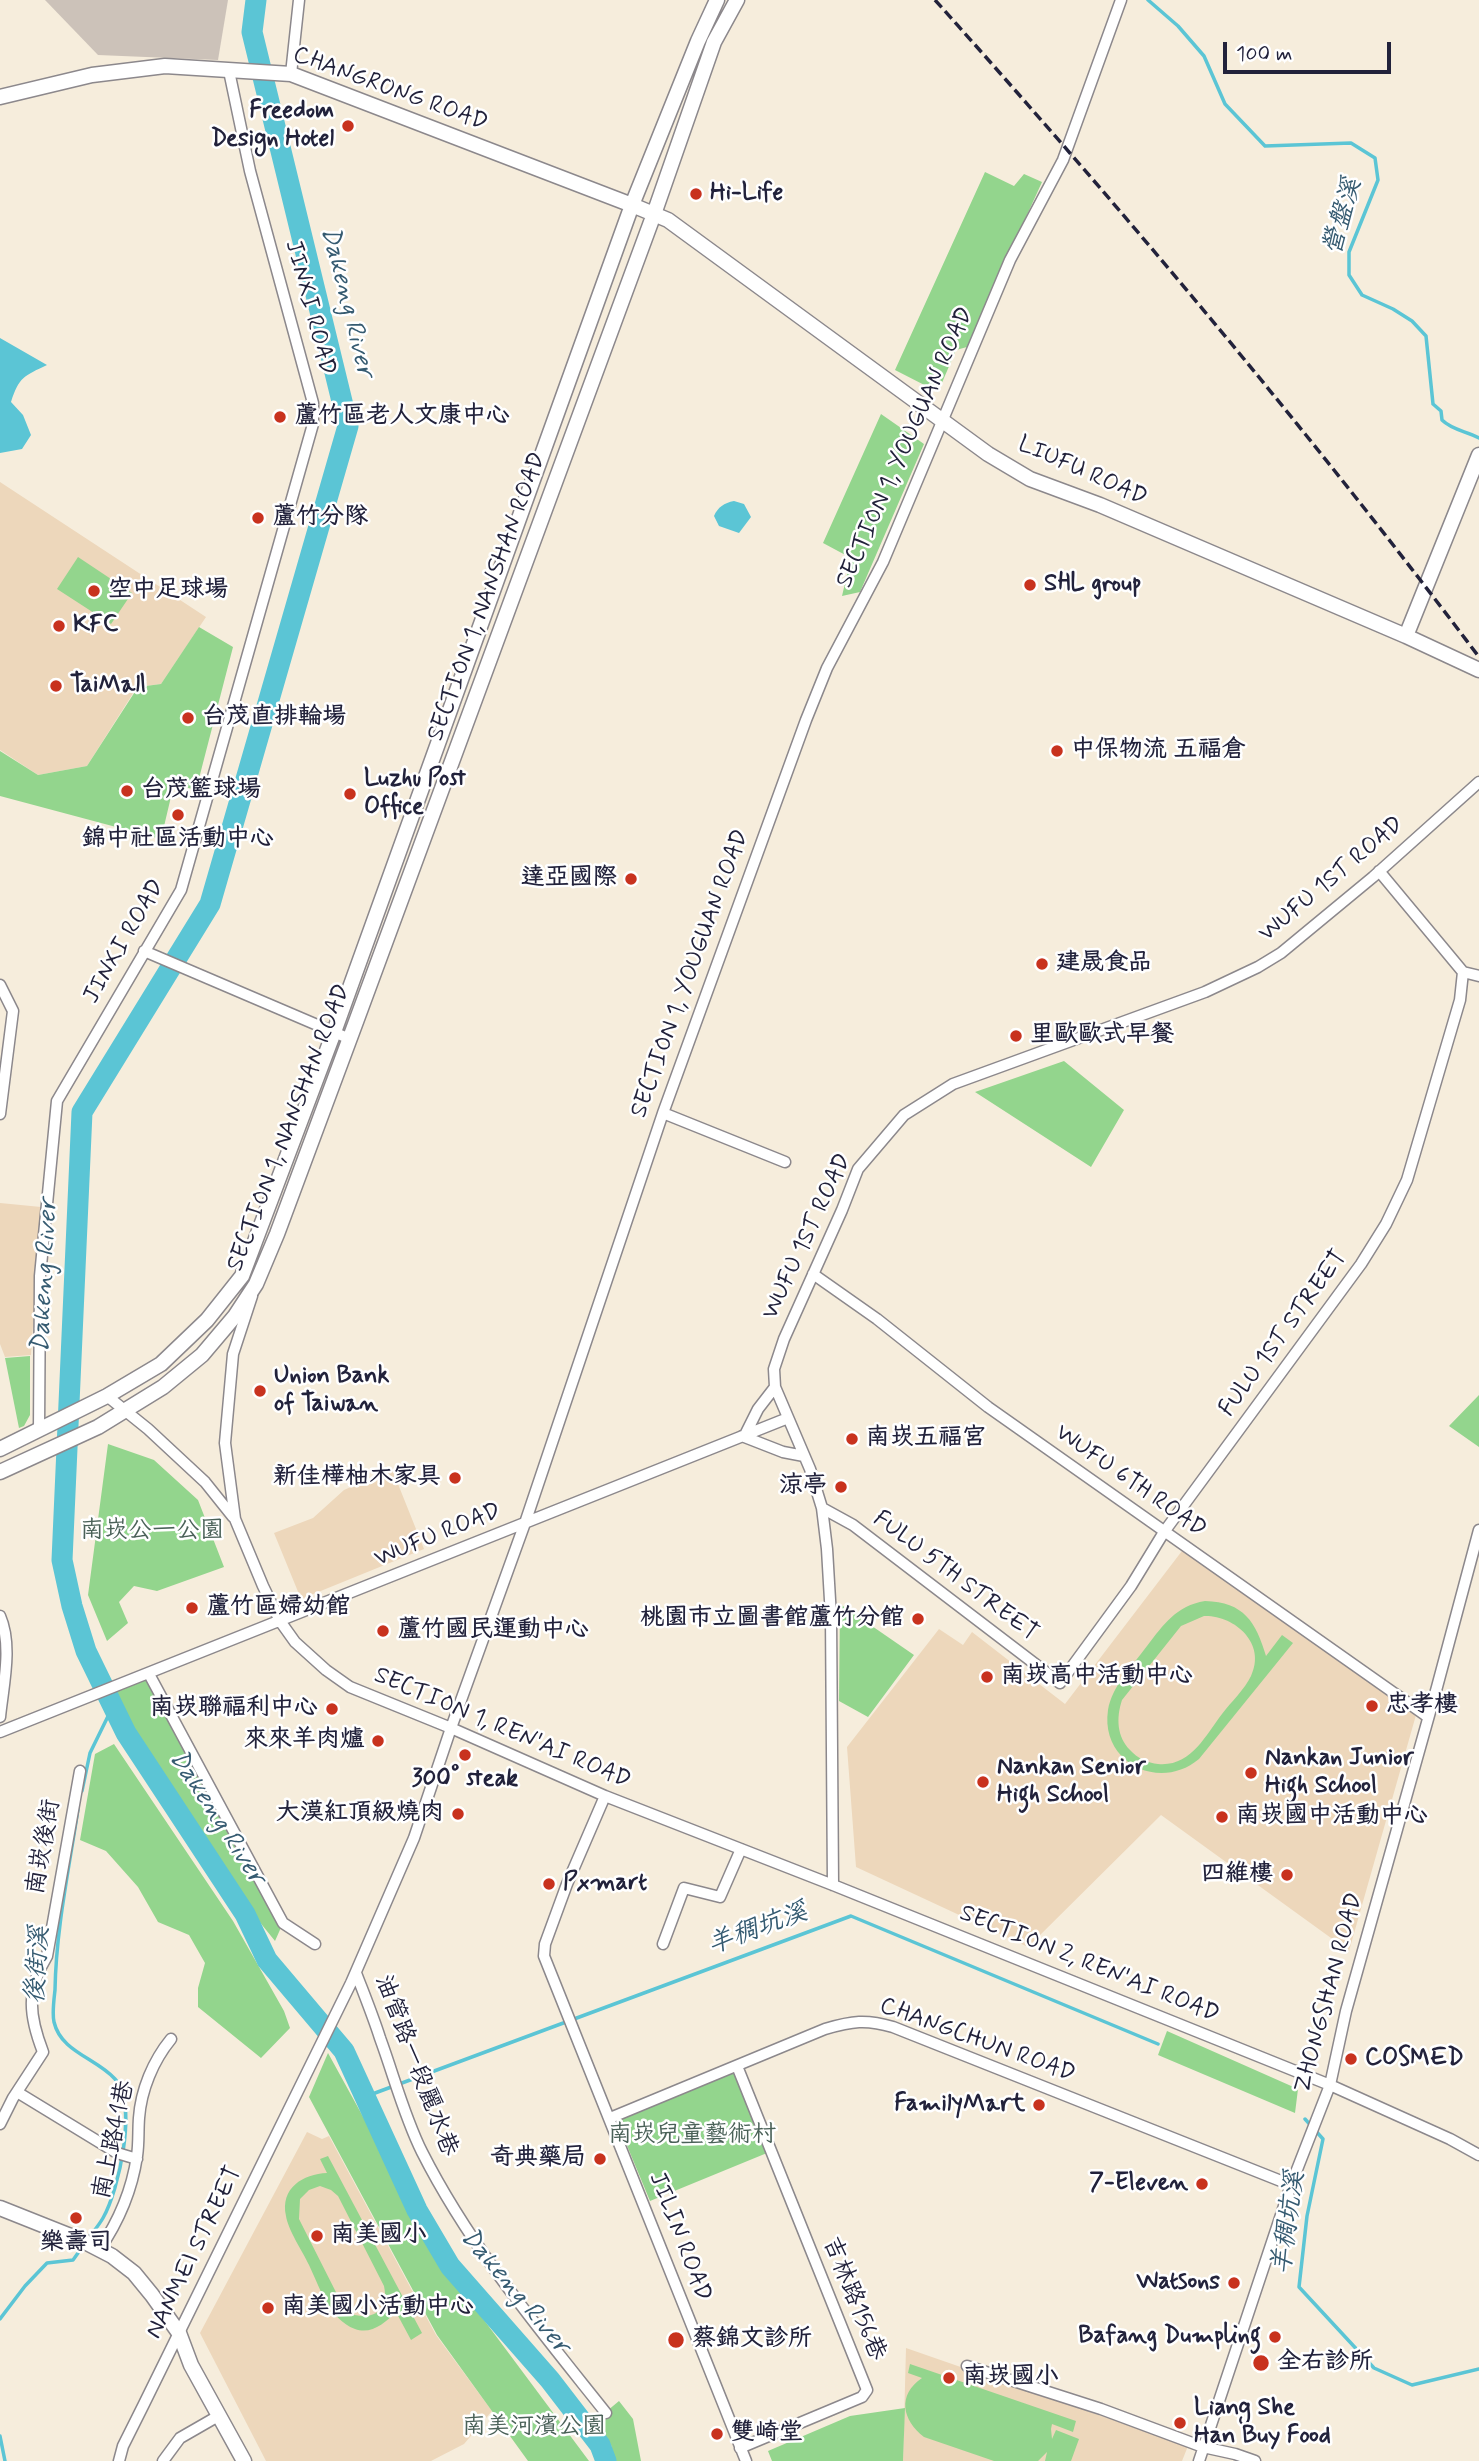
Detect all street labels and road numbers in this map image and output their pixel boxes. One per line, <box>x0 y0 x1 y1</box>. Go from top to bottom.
street label: CHANGRONG ROAD <box>289 41 491 139</box>
street label: JINXI ROAD <box>277 237 341 379</box>
street label: SECTION 1, YOUGUAN ROAD <box>831 303 981 593</box>
street label: LIUFU ROAD <box>1013 431 1151 513</box>
street label: SECTION 1, NANSHAN ROAD <box>422 449 554 745</box>
street label: WUFU 1ST ROAD <box>1254 811 1410 949</box>
street label: SECTION 1, YOUGUAN ROAD <box>625 826 757 1122</box>
street label: JINXI ROAD <box>78 875 172 1009</box>
street label: SECTION 1, NANSHAN ROAD <box>222 980 358 1276</box>
street label: WUFU 1ST ROAD <box>757 1149 859 1325</box>
street label: FULU 1ST STREET <box>1214 1245 1354 1423</box>
street label: WUFU 6TH ROAD <box>1049 1419 1211 1545</box>
street label: WUFU ROAD <box>371 1498 505 1574</box>
street label: FULU 5TH STREET <box>867 1505 1043 1649</box>
street label: SECTION 1, REN'AI ROAD <box>369 1662 635 1796</box>
street label: 南崁後街 <box>22 1797 68 1897</box>
street label: ZHONGSHAN ROAD <box>1289 1890 1371 2096</box>
street label: SECTION 2, REN'AI ROAD <box>955 1900 1223 2030</box>
street label: 油管路一段麗水巷 <box>367 1971 463 2161</box>
street label: CHANGCHUN ROAD <box>875 1992 1079 2090</box>
street label: 南上路41巷 <box>88 2078 142 2202</box>
street label: NANMEI STREET <box>141 2162 249 2344</box>
street label: JILIN ROAD <box>641 2168 717 2306</box>
street label: 吉林路156巷 <box>815 2233 891 2365</box>

